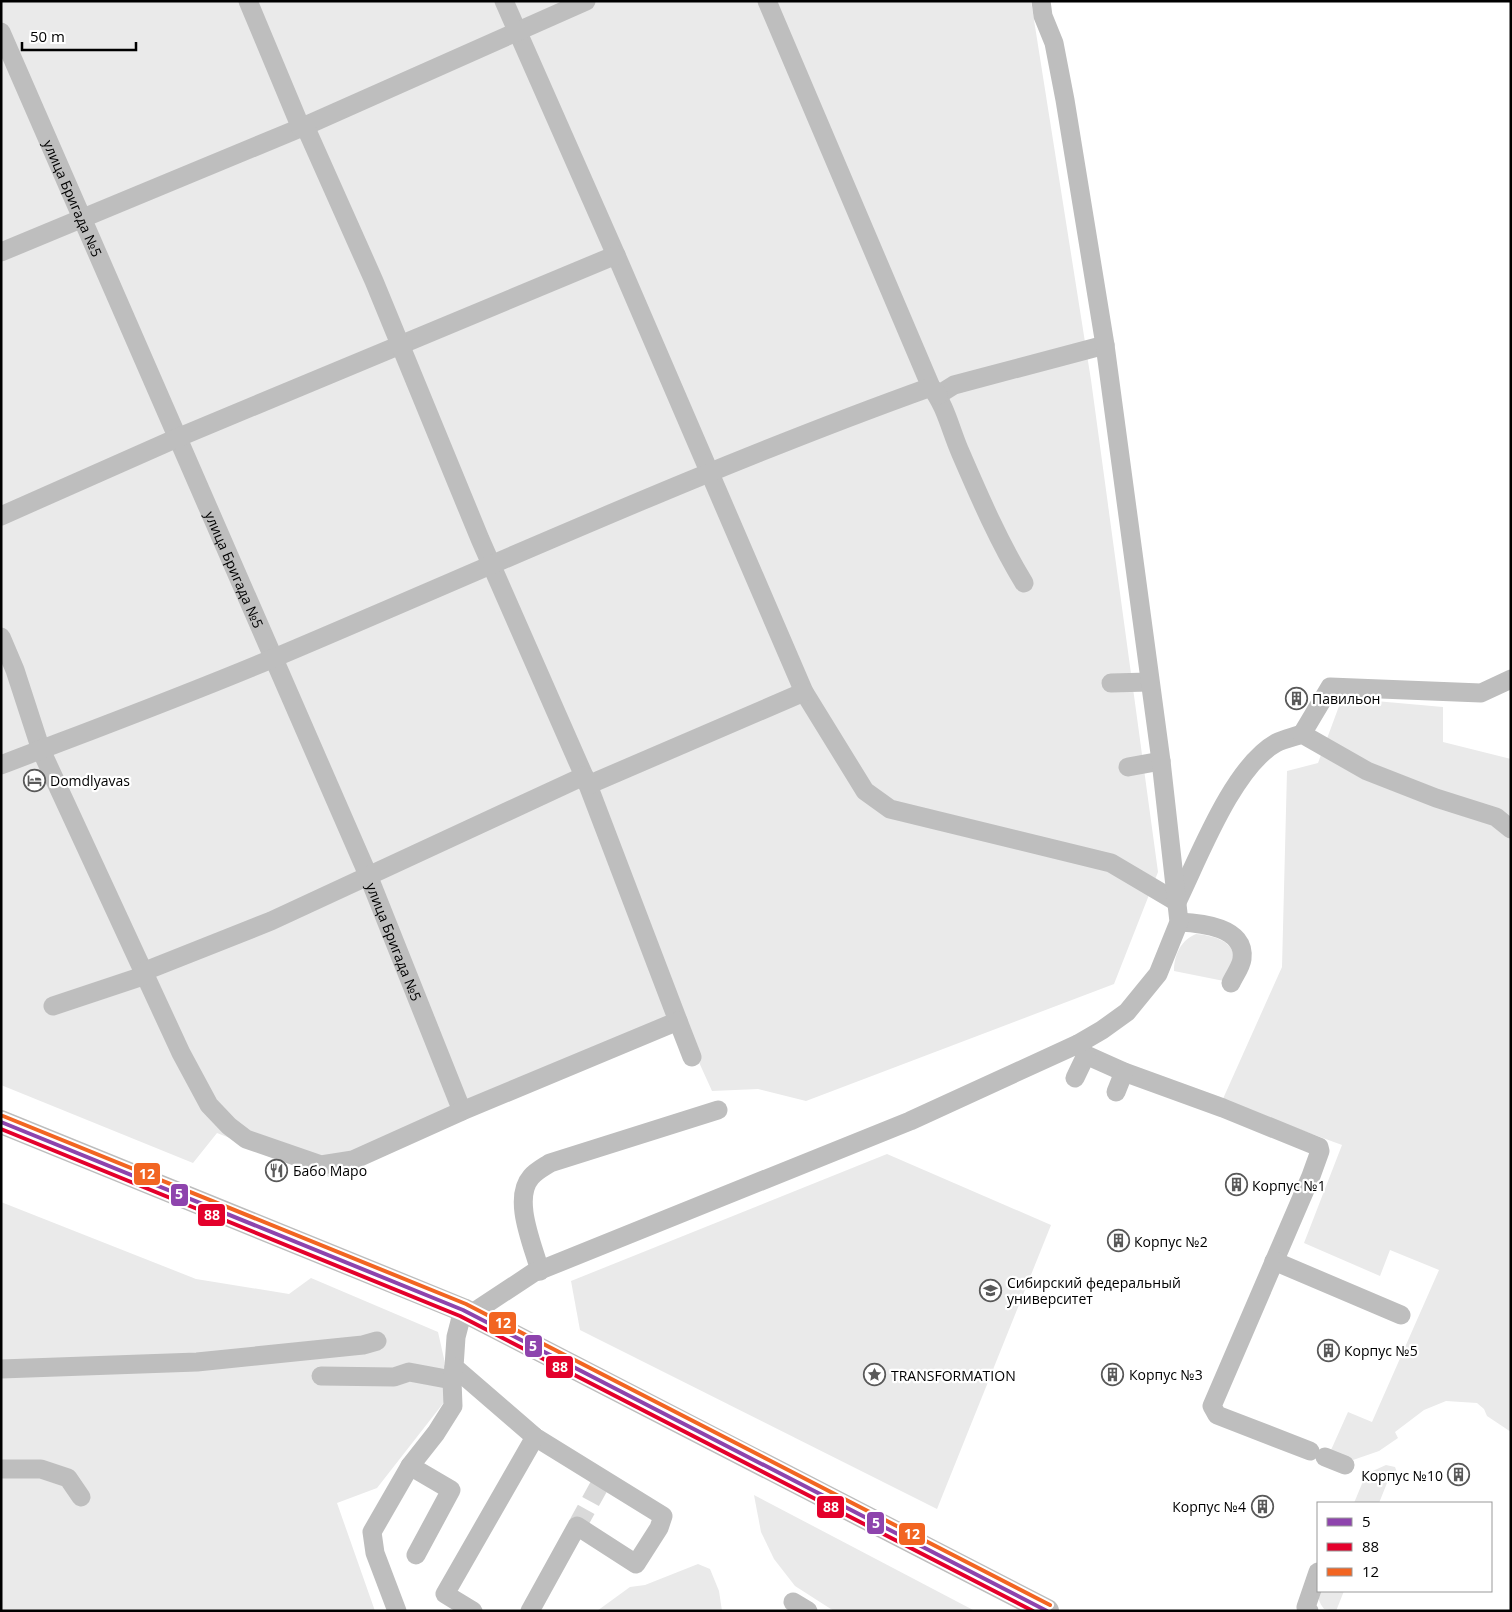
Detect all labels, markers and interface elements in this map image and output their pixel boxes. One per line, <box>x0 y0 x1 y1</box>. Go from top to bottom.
scale bar <box>22 20 136 52</box>
text: 50 m <box>30 26 65 46</box>
street label: улица Бригада №5 <box>39 137 107 259</box>
street label: улица Бригада №5 <box>201 508 269 631</box>
building icon: Павильон <box>1284 686 1308 710</box>
place label: Павильон <box>1312 689 1380 708</box>
hotel icon: Domdlyavas <box>22 768 46 792</box>
place label: Domdlyavas <box>50 771 130 790</box>
street label: улица Бригада №5 <box>362 880 427 1003</box>
restaurant icon: Бабо Маро <box>265 1158 289 1182</box>
place label: Бабо Маро <box>293 1161 367 1180</box>
line badge: 12 <box>133 1162 161 1186</box>
text: 12 <box>139 1164 155 1183</box>
building icon: Корпус №1 <box>1224 1173 1248 1197</box>
place label: Корпус №1 <box>1252 1176 1326 1195</box>
line badge: 5 <box>170 1183 189 1207</box>
text: 5 <box>175 1184 183 1203</box>
line badge: 88 <box>197 1203 226 1227</box>
text: 88 <box>204 1205 220 1224</box>
building icon: Корпус №2 <box>1106 1229 1130 1253</box>
place label: Корпус №2 <box>1134 1232 1208 1251</box>
place label: Сибирский федеральный университет <box>1007 1273 1181 1308</box>
school or university icon: Сибирский федеральный университет <box>979 1278 1003 1302</box>
line badge: 12 <box>488 1311 517 1335</box>
text: 12 <box>495 1313 511 1332</box>
line badge: 5 <box>524 1334 543 1358</box>
text: 5 <box>529 1336 537 1355</box>
building icon: Корпус №5 <box>1316 1338 1340 1362</box>
place label: Корпус №5 <box>1344 1341 1418 1360</box>
line badge: 88 <box>545 1355 574 1379</box>
text: 88 <box>552 1357 568 1376</box>
building icon: Корпус №3 <box>1101 1362 1125 1386</box>
place icon: TRANSFORMATION <box>863 1363 887 1387</box>
place label: Корпус №3 <box>1129 1365 1203 1384</box>
place label: TRANSFORMATION <box>891 1366 1016 1385</box>
building icon: Корпус №10 <box>1447 1463 1471 1487</box>
place label: Корпус №10 <box>1361 1466 1443 1485</box>
building icon: Корпус №4 <box>1250 1494 1274 1518</box>
line badge: 88 <box>816 1495 845 1519</box>
text: 88 <box>823 1497 839 1516</box>
place label: Корпус №4 <box>1172 1497 1246 1516</box>
legend <box>1317 1502 1492 1592</box>
line badge: 5 <box>866 1511 885 1535</box>
text: 5 <box>1362 1511 1371 1531</box>
text: 5 <box>872 1513 880 1532</box>
line badge: 12 <box>898 1522 926 1546</box>
text: 12 <box>904 1524 920 1543</box>
text: 88 <box>1362 1536 1379 1556</box>
text: 12 <box>1362 1561 1379 1581</box>

